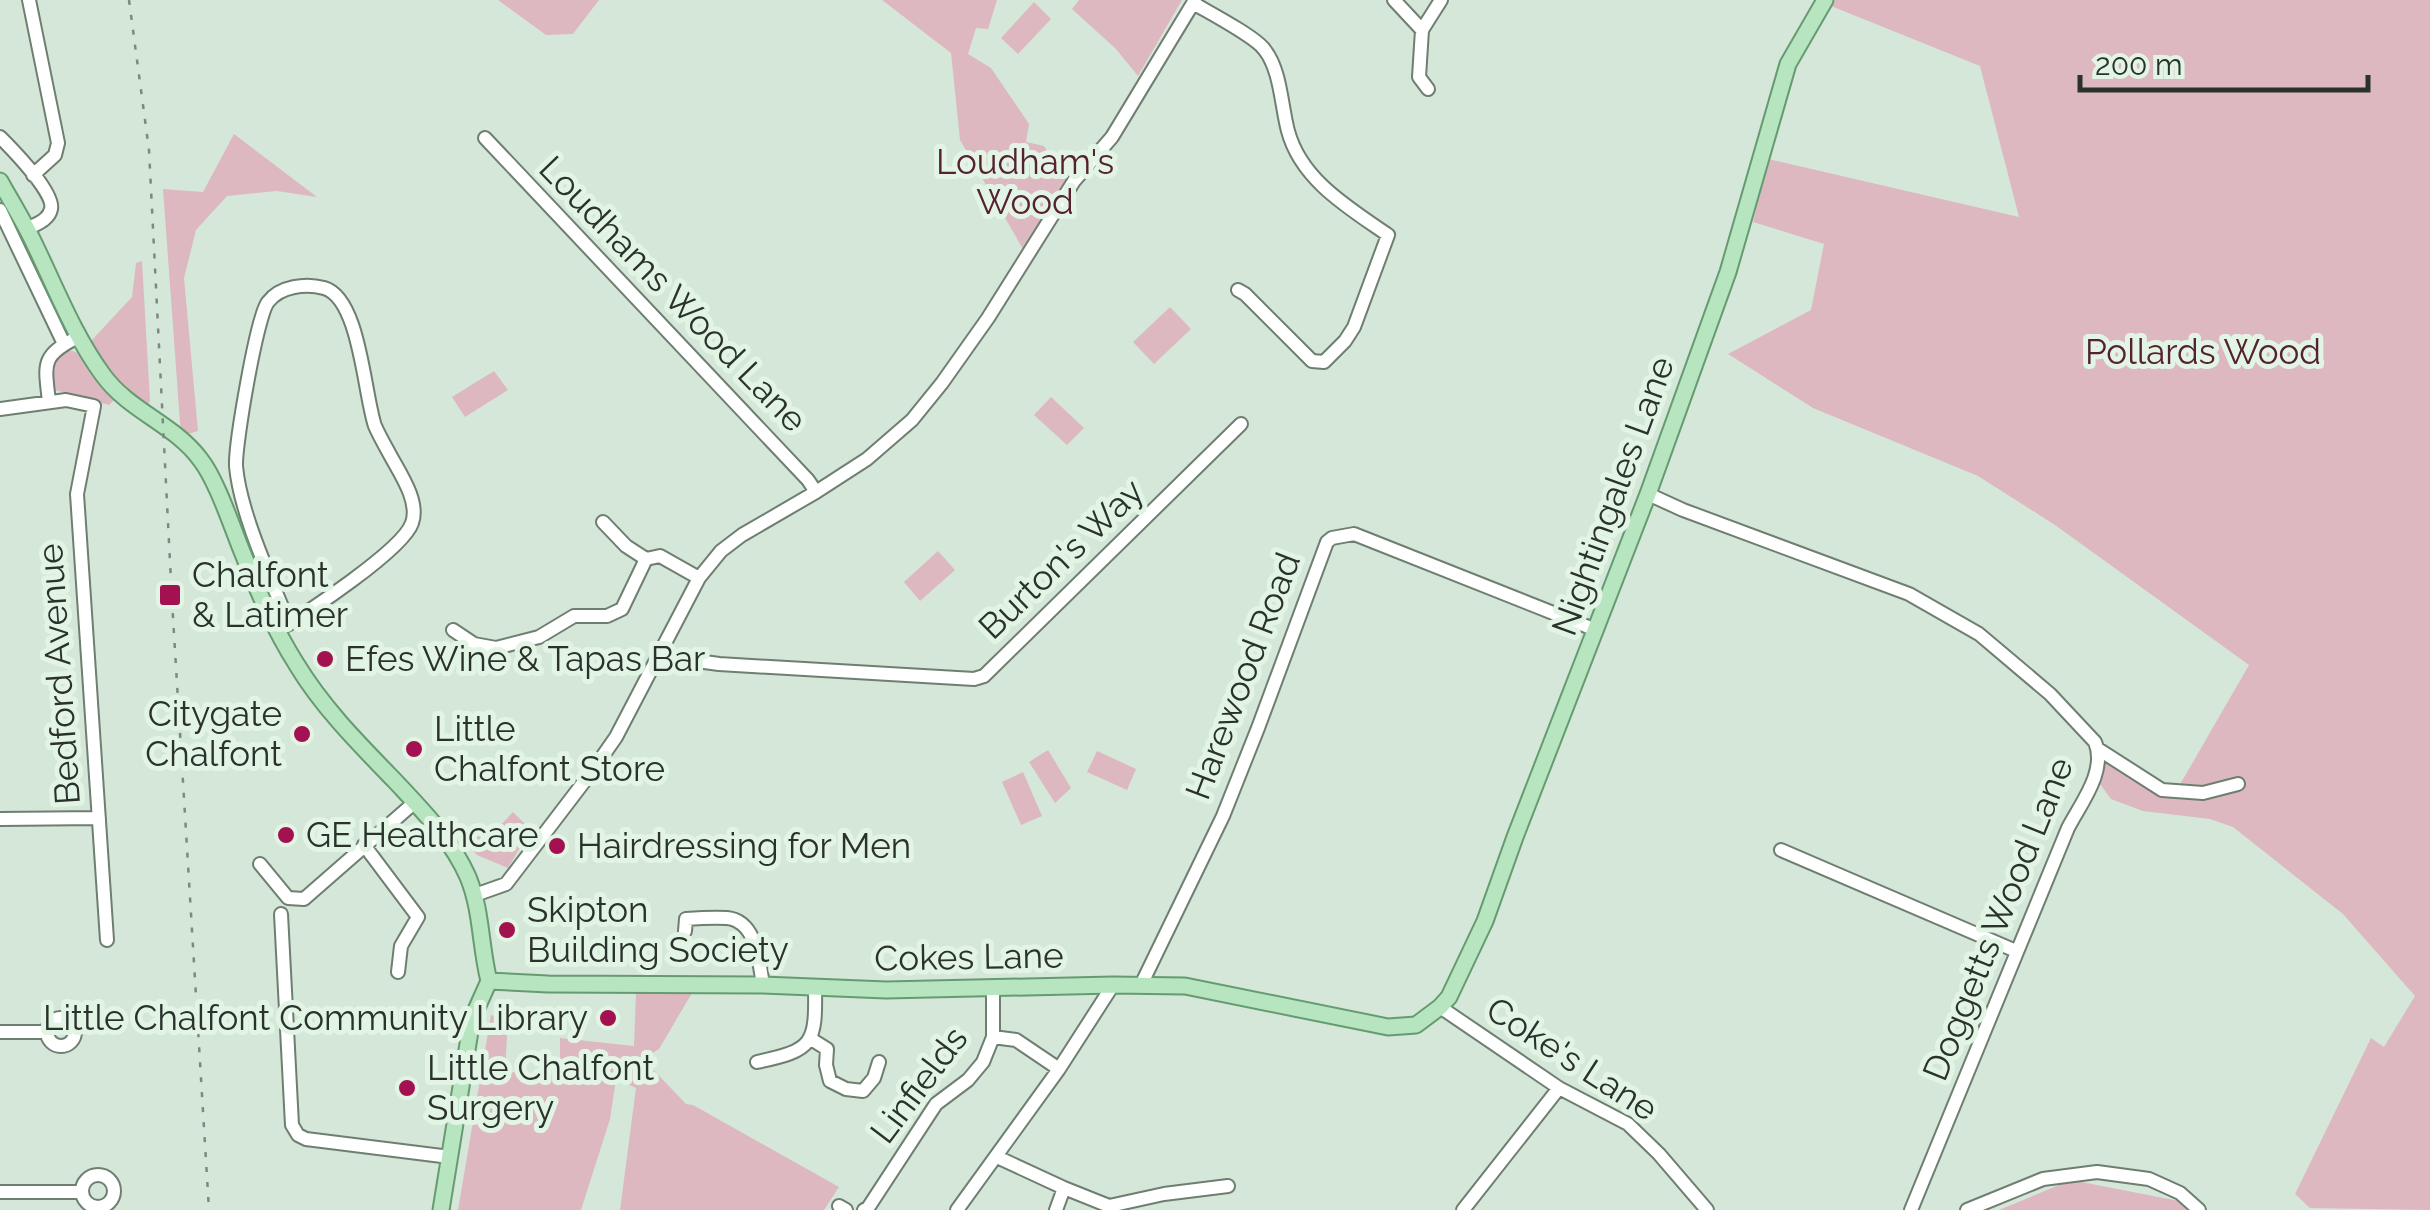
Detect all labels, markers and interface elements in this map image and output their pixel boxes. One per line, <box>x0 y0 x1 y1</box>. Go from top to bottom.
scale bar <box>2080 30 2368 92</box>
text: 200 m <box>2095 47 2183 82</box>
park label: Loudham's Wood <box>936 141 1114 222</box>
street label: Loudhams Wood Lane <box>531 148 815 440</box>
park label: Pollards Wood <box>2085 331 2321 372</box>
street label: Nightingales Lane <box>1543 351 1682 641</box>
street label: Burton's Way <box>970 470 1151 647</box>
street label: Bedford Avenue <box>29 542 88 806</box>
street label: Harewood Road <box>1177 547 1308 805</box>
place label: Chalfont & Latimer <box>192 554 348 635</box>
marker: Chalfont & Latimer <box>157 582 183 608</box>
place label: Efes Wine & Tapas Bar <box>345 638 705 679</box>
marker: Efes Wine & Tapas Bar <box>314 648 336 670</box>
place label: Citygate Chalfont <box>145 693 282 774</box>
place label: Little Chalfont Store <box>434 708 665 789</box>
marker: Citygate Chalfont <box>291 723 313 745</box>
marker: Little Chalfont Store <box>403 738 425 760</box>
street label: Doggetts Wood Lane <box>1914 751 2081 1086</box>
place label: GE Healthcare <box>306 814 539 855</box>
marker: GE Healthcare <box>275 824 297 846</box>
place label: Hairdressing for Men <box>577 825 911 866</box>
marker: Hairdressing for Men <box>546 835 568 857</box>
place label: Skipton Building Society <box>527 889 789 970</box>
marker: Skipton Building Society <box>496 919 518 941</box>
street label: Cokes Lane <box>874 934 1064 979</box>
street label: Coke's Lane <box>1479 988 1665 1129</box>
place label: Little Chalfont Community Library <box>43 997 588 1038</box>
marker: Little Chalfont Community Library <box>597 1007 619 1029</box>
street label: Linfields <box>862 1019 975 1151</box>
place label: Little Chalfont Surgery <box>427 1047 655 1128</box>
marker: Little Chalfont Surgery <box>396 1077 418 1099</box>

